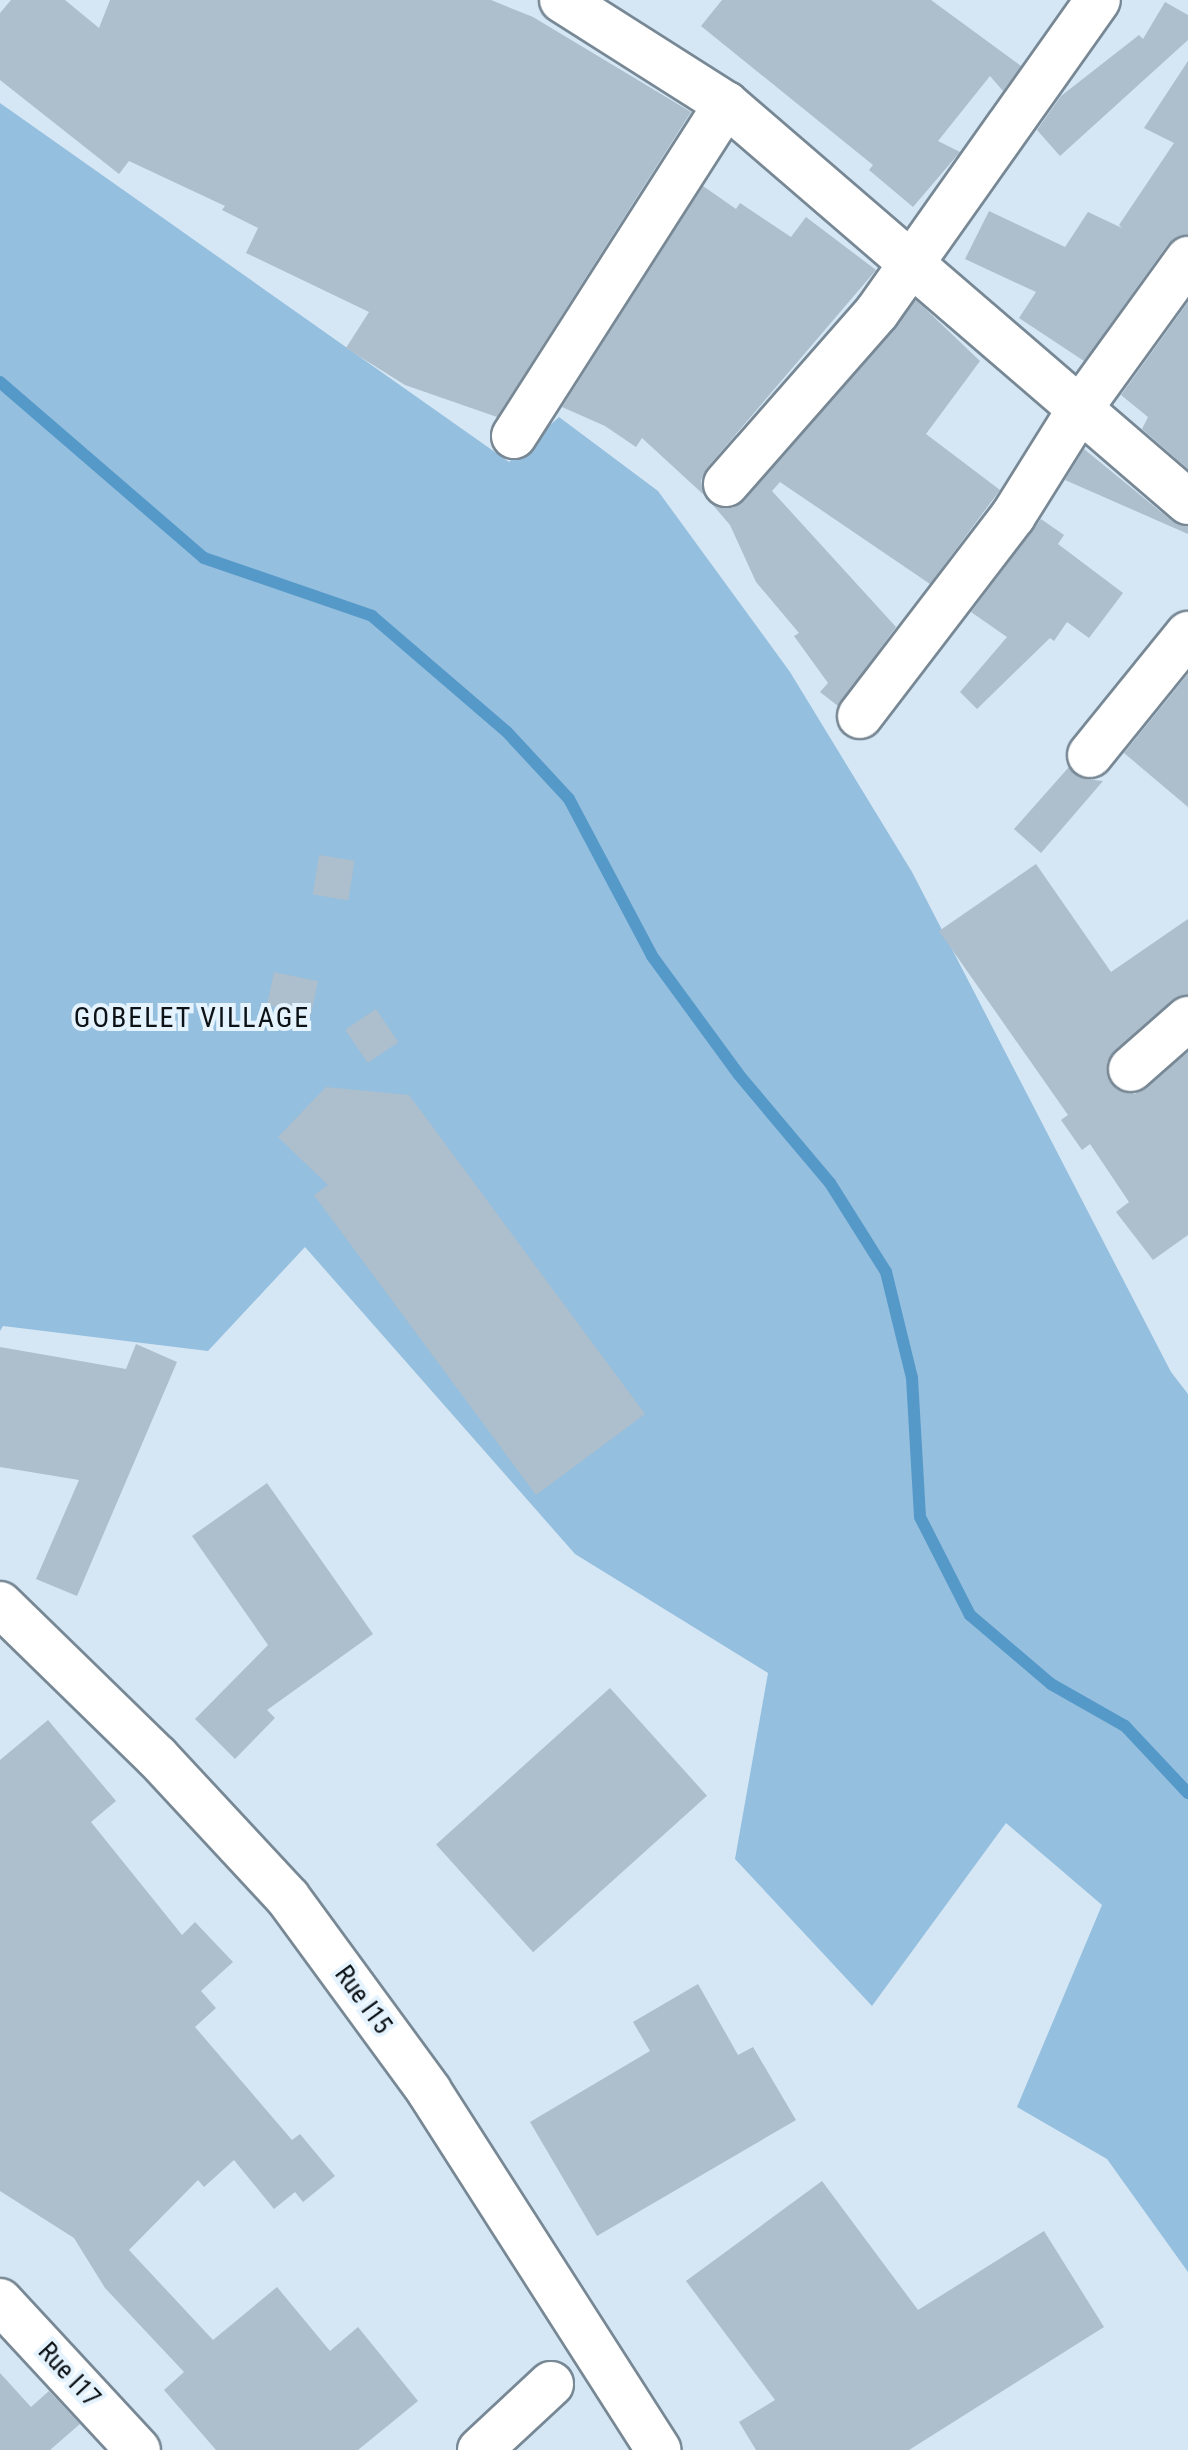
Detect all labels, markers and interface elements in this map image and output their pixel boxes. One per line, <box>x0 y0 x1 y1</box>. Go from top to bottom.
district label: GOBELET VILLAGE <box>73 1001 311 1035</box>
street label: Rue I15 <box>328 1960 398 2040</box>
street label: Rue I17 <box>31 2336 107 2414</box>

